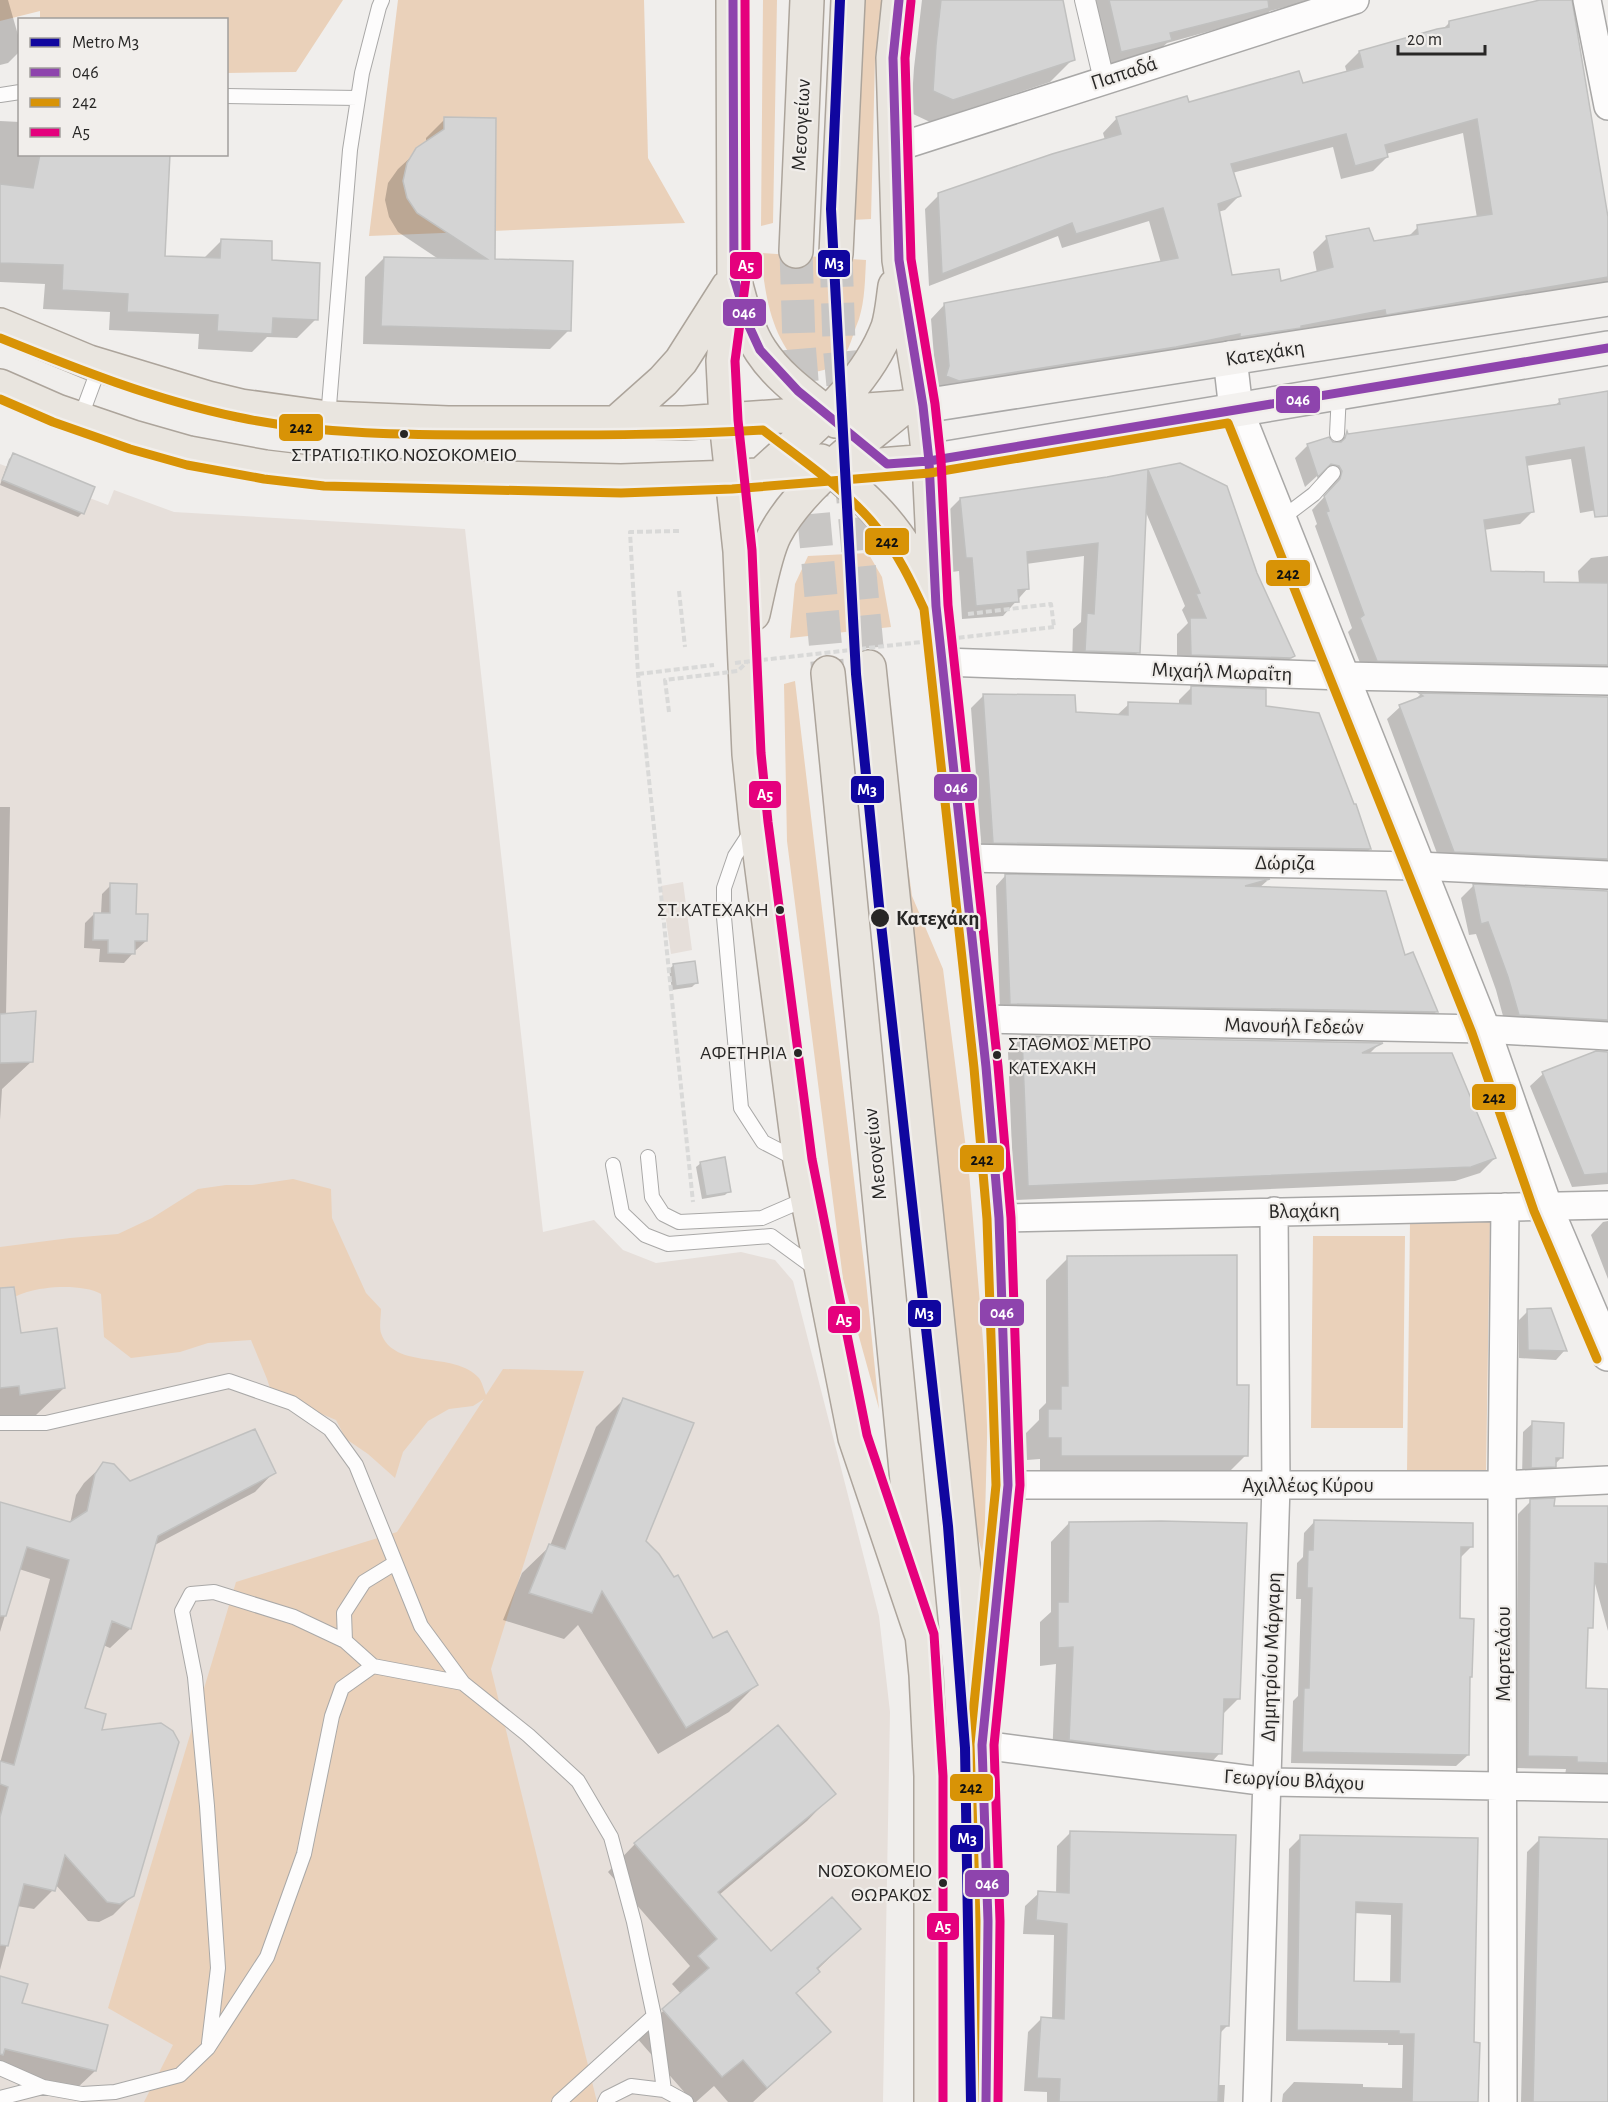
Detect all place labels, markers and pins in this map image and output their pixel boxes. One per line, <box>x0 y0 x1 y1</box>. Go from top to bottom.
marker: ΣΤΡΑΤΙΩΤΙΚΟ ΝΟΣΟΚΟΜΕΙΟ <box>398 428 410 440</box>
place label: ΣΤΡΑΤΙΩΤΙΚΟ ΝΟΣΟΚΟΜΕΙΟ <box>291 445 517 465</box>
place label: ΣΤ.ΚΑΤΕΧΑΚΗ <box>657 900 769 920</box>
marker: ΣΤ.ΚΑΤΕΧΑΚΗ <box>774 904 786 916</box>
marker: Κατεχάκη <box>869 907 891 929</box>
place label: Κατεχάκη <box>896 908 979 929</box>
place label: ΣΤΑΘΜΟΣ ΜΕΤΡΟ ΚΑΤΕΧΑΚΗ <box>1008 1034 1151 1078</box>
place label: ΑΦΕΤΗΡΙΑ <box>700 1043 787 1063</box>
marker: ΑΦΕΤΗΡΙΑ <box>792 1047 804 1059</box>
marker: ΣΤΑΘΜΟΣ ΜΕΤΡΟ ΚΑΤΕΧΑΚΗ <box>991 1049 1003 1061</box>
place label: ΝΟΣΟΚΟΜΕΙΟ ΘΩΡΑΚΟΣ <box>817 1861 932 1905</box>
marker: ΝΟΣΟΚΟΜΕΙΟ ΘΩΡΑΚΟΣ <box>937 1877 949 1889</box>

